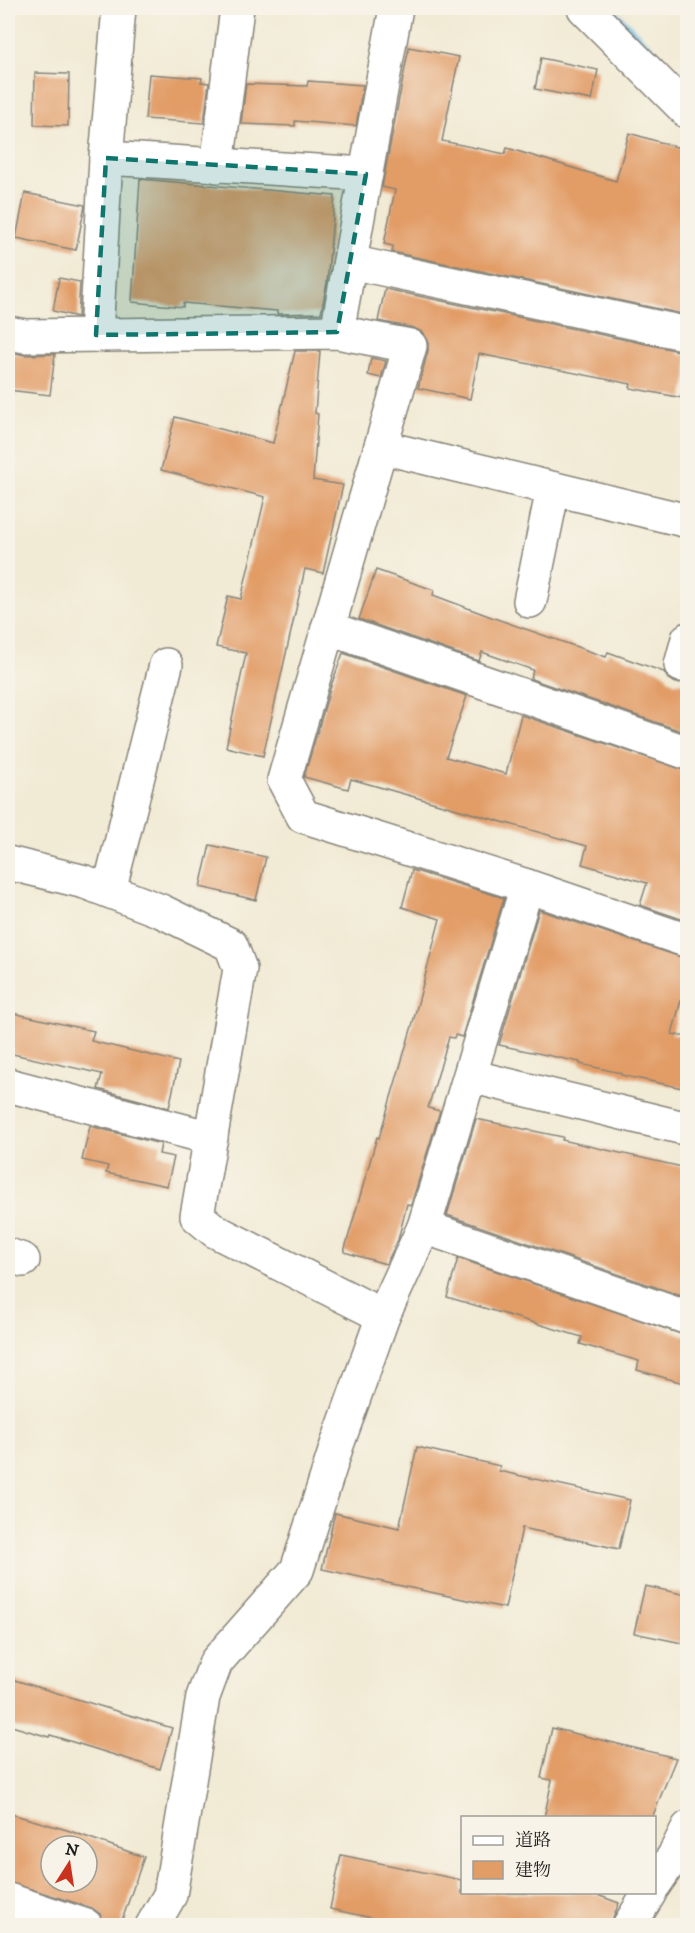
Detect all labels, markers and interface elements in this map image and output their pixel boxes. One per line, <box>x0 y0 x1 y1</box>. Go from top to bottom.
legend <box>461 1816 656 1894</box>
text: 道路 <box>515 1830 551 1852</box>
north arrow <box>39 1834 99 1894</box>
text: N <box>63 1839 80 1861</box>
text: 建物 <box>515 1860 551 1882</box>

